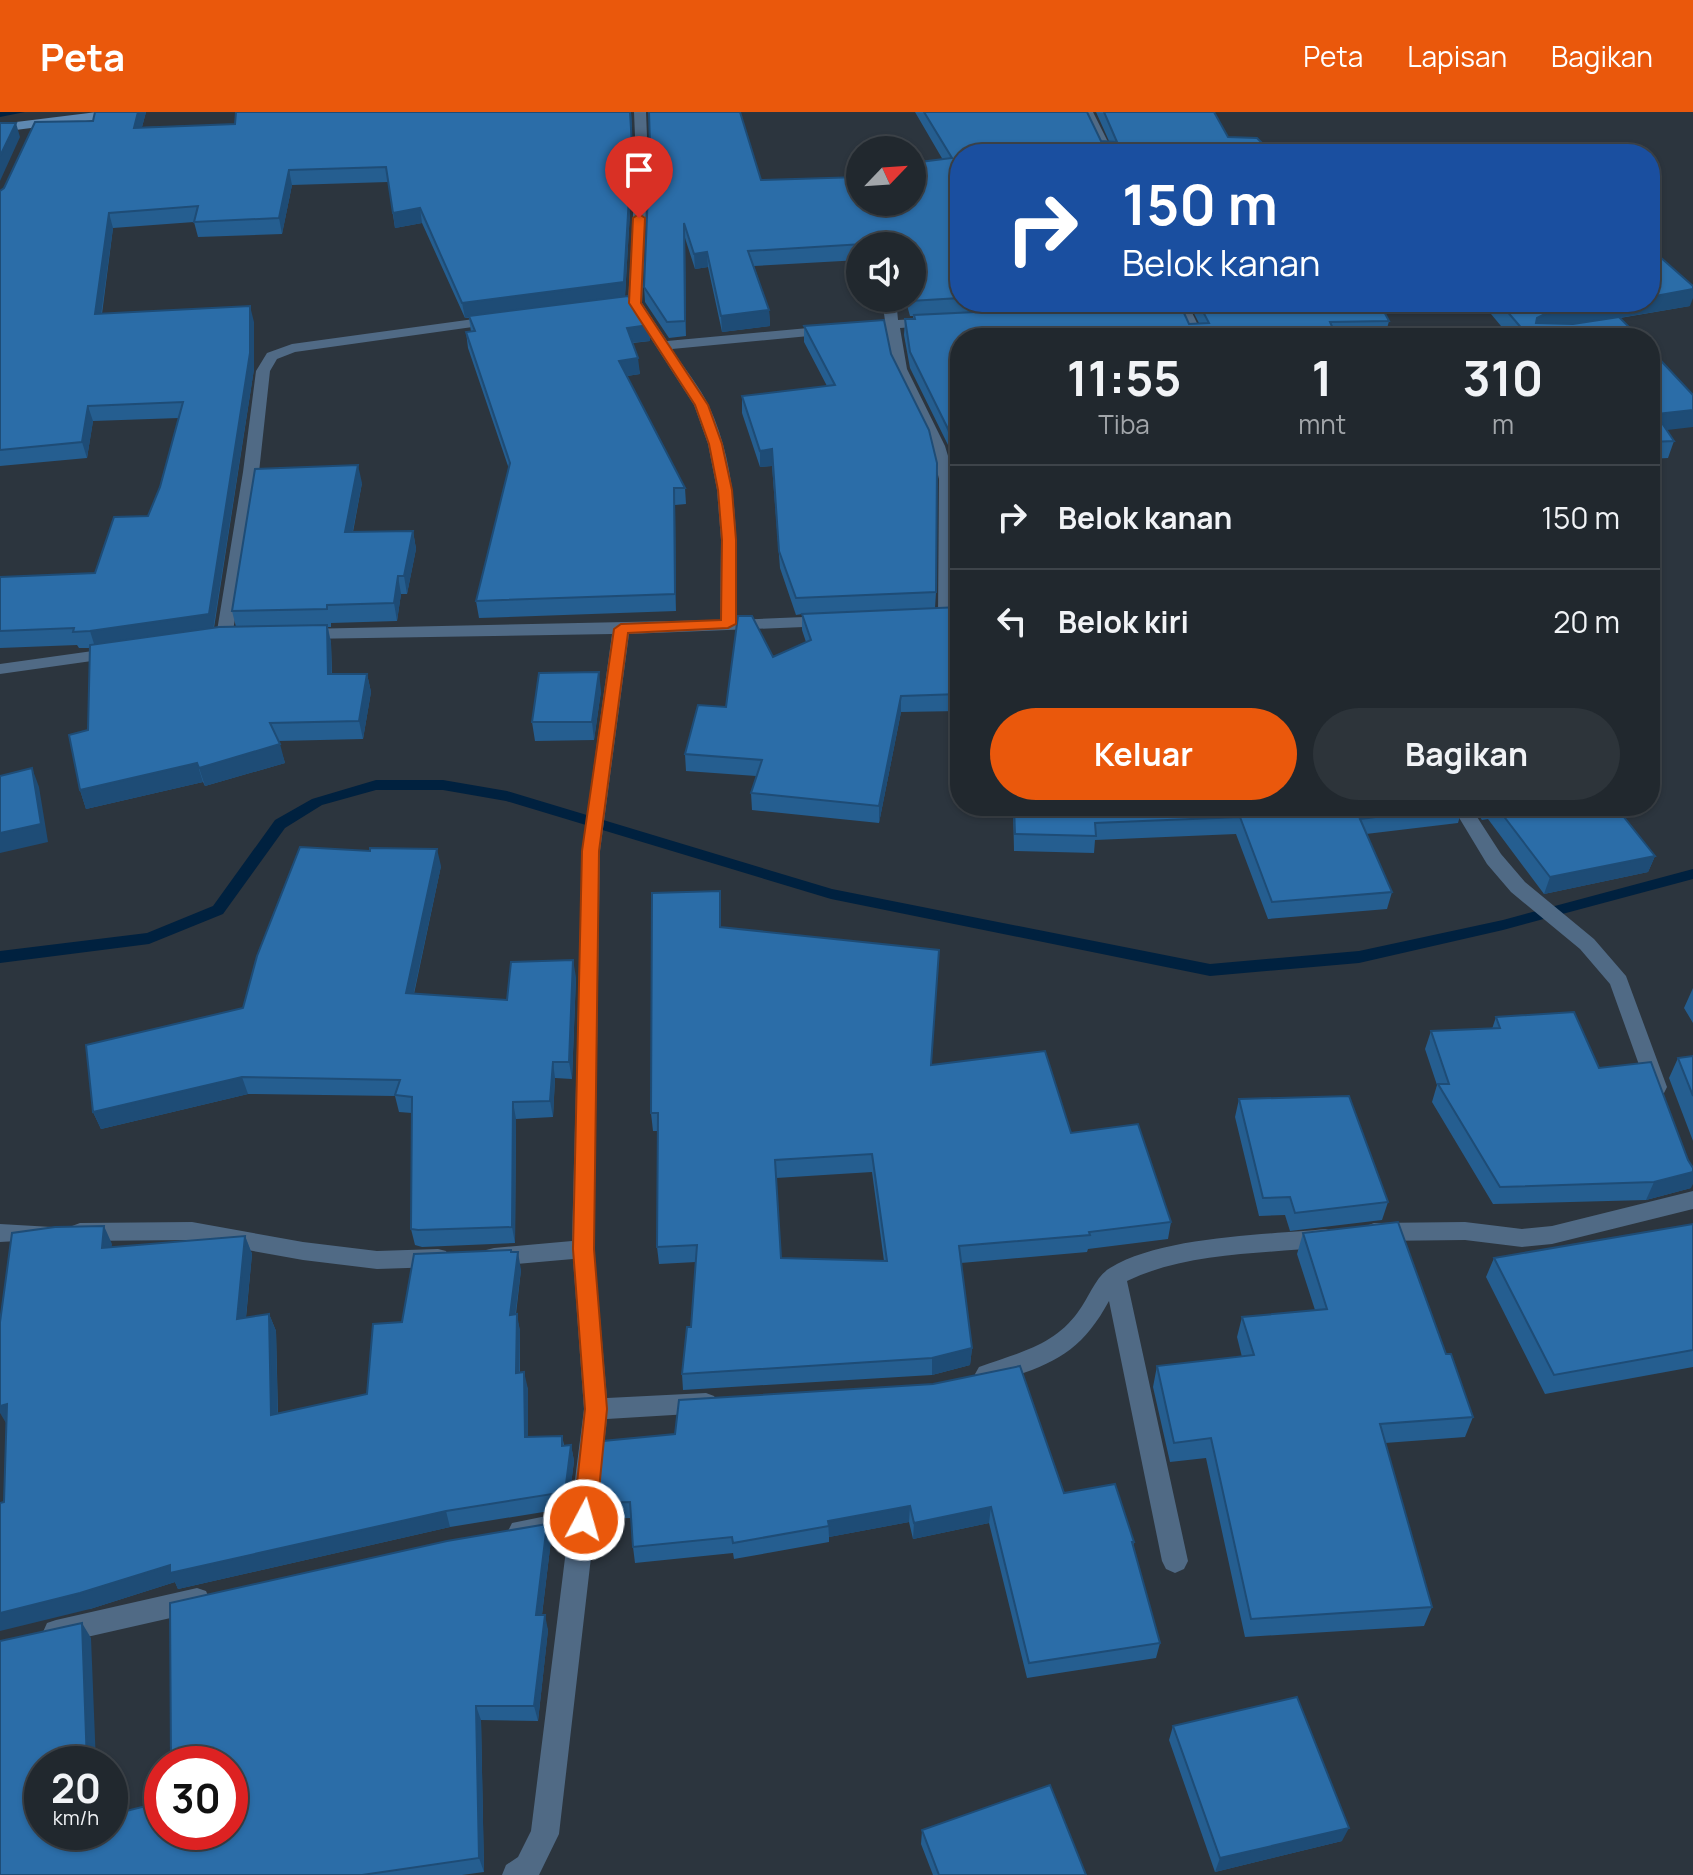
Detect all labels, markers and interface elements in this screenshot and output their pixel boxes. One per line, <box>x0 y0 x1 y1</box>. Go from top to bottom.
text: Peta <box>40 30 125 82</box>
text: Peta <box>1303 37 1363 75</box>
text: Lapisan <box>1407 37 1507 75</box>
text: Bagikan <box>1551 37 1653 75</box>
pin <box>605 136 673 218</box>
north arrow <box>846 136 926 216</box>
map controls <box>846 136 926 312</box>
icon: arrive <box>617 148 661 192</box>
text: 150 m <box>1122 165 1278 242</box>
icon: right <box>990 176 1094 280</box>
button: sound <box>846 232 926 312</box>
text: Belok kanan <box>1122 238 1321 287</box>
text: 11:55 <box>1067 345 1181 410</box>
text: 1 <box>1312 345 1333 410</box>
text: 310 <box>1463 345 1543 410</box>
text: Tiba <box>1098 406 1150 442</box>
text: mnt <box>1298 406 1346 442</box>
text: m <box>1492 406 1514 442</box>
icon: right <box>990 495 1034 539</box>
text: Belok kanan <box>1058 497 1232 538</box>
text: 150 m <box>1541 497 1620 538</box>
icon: left <box>990 599 1034 643</box>
text: Belok kiri <box>1058 601 1189 642</box>
text: 20 m <box>1553 601 1620 642</box>
button: Keluar <box>990 708 1297 800</box>
button: Bagikan <box>1313 708 1620 800</box>
position arrow <box>542 1478 626 1562</box>
speed limit sign: 30 <box>144 1746 248 1850</box>
text: 20 <box>51 1760 101 1815</box>
text: km/h <box>53 1804 99 1831</box>

